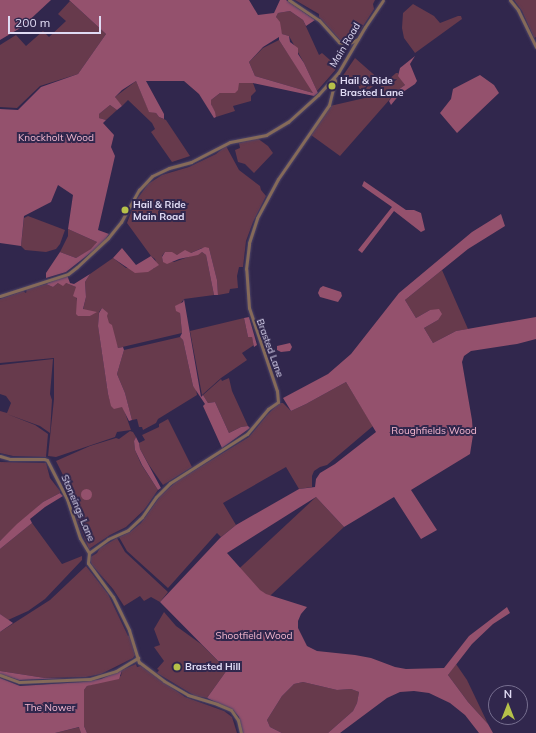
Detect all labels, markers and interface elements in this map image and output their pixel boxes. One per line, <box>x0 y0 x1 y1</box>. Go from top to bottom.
scale bar <box>10 8 103 34</box>
text: 200 m <box>15 15 50 30</box>
street label: Main Road <box>327 21 363 69</box>
place label: Hail & Ride Brasted Lane <box>340 74 403 98</box>
marker: Hail & Ride Brasted Lane <box>327 81 337 91</box>
park label: Knockholt Wood <box>18 132 94 144</box>
place label: Hail & Ride Main Road <box>133 198 186 222</box>
marker: Hail & Ride Main Road <box>120 205 130 215</box>
street label: Brasted Lane <box>254 317 286 379</box>
park label: Roughfields Wood <box>391 425 477 437</box>
street label: Stoneings Lane <box>59 473 97 543</box>
park label: Shootfield Wood <box>215 630 293 642</box>
place label: Brasted Hill <box>185 661 241 673</box>
marker: Brasted Hill <box>172 662 182 672</box>
north arrow <box>488 685 528 725</box>
text: N <box>504 687 512 701</box>
park label: The Nower <box>25 702 75 714</box>

